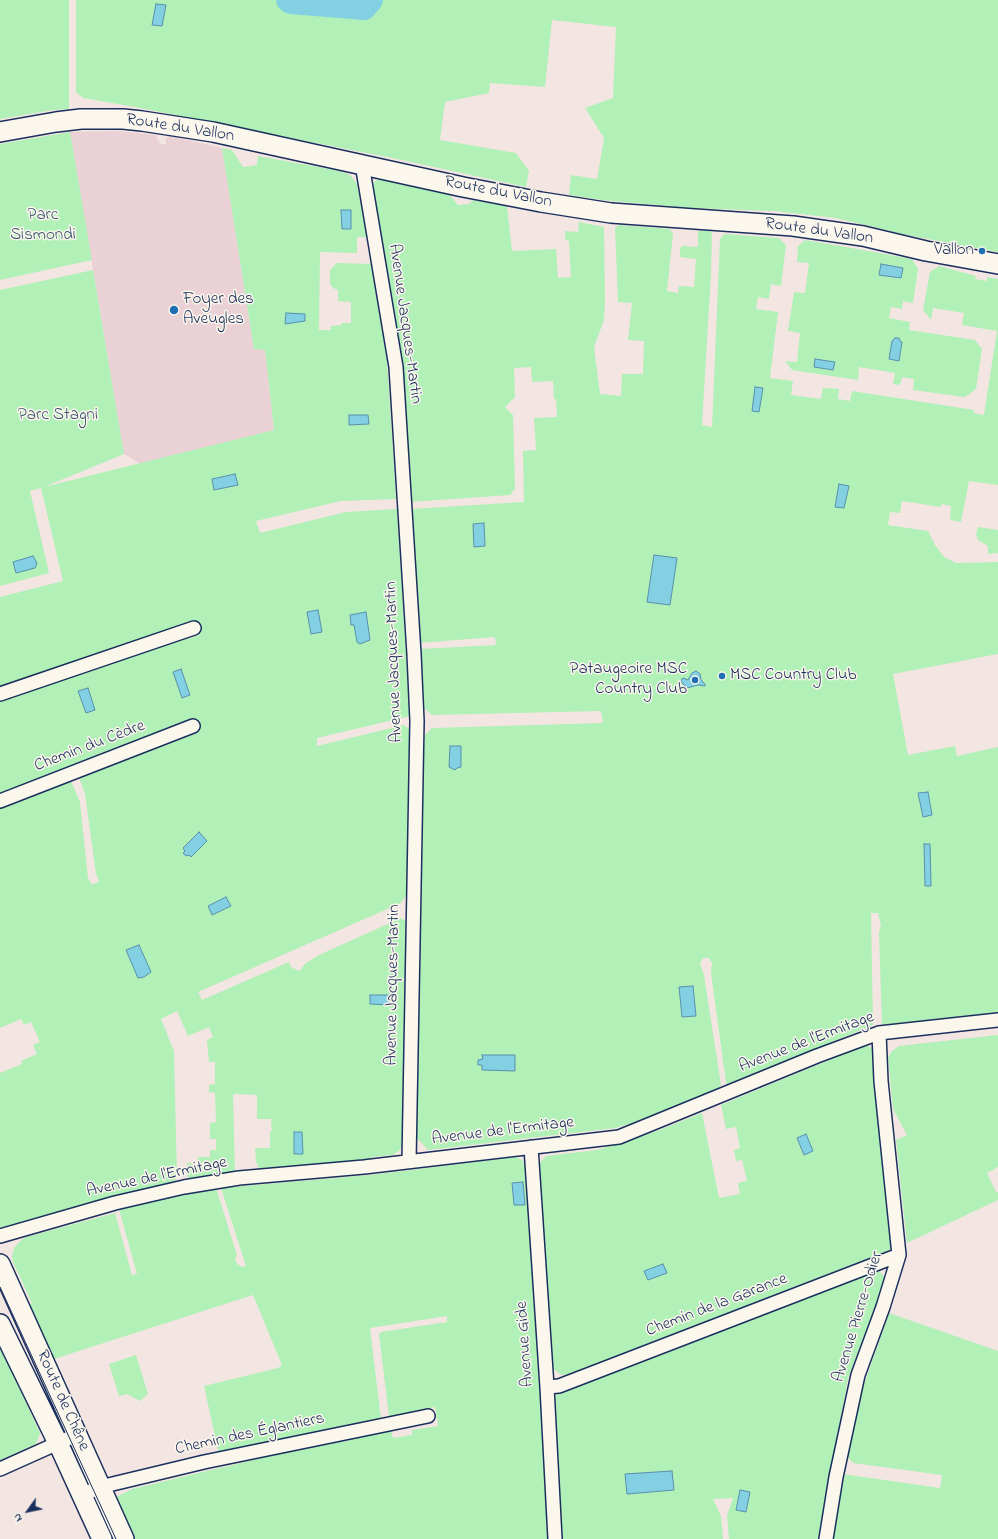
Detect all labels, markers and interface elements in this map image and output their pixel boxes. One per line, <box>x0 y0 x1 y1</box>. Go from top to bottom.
street label: Route du Vallon <box>125 110 235 148</box>
street label: Route du Vallon <box>443 173 553 213</box>
park label: Parc Sismondi <box>10 206 76 246</box>
street label: Route du Vallon <box>764 214 874 250</box>
place label: Vallon <box>934 241 974 261</box>
street label: Avenue Jacques-Martin <box>383 243 425 405</box>
marker: Vallon <box>977 246 987 256</box>
place label: Foyer des Aveugles <box>183 290 254 330</box>
marker: Foyer des Aveugles <box>168 304 180 316</box>
park label: Parc Stagni <box>18 406 98 426</box>
street label: Avenue Jacques-Martin <box>382 581 408 743</box>
place label: Pataugeoire MSC Country Club <box>570 660 687 700</box>
place label: MSC Country Club <box>730 666 857 686</box>
marker: MSC Country Club <box>717 671 727 681</box>
marker: Pataugeoire MSC Country Club <box>690 675 700 685</box>
street label: Chemin du Cèdre <box>32 717 148 777</box>
street label: Avenue Jacques-Martin <box>382 904 406 1066</box>
street label: Avenue de l'Ermitage <box>737 1008 877 1078</box>
street label: Avenue de l'Ermitage <box>431 1113 575 1151</box>
street label: Avenue de l'Ermitage <box>85 1153 229 1203</box>
street label: Avenue Pierre-Odier <box>829 1249 889 1385</box>
street label: Chemin de la Garance <box>644 1270 790 1342</box>
street label: Avenue Gide <box>513 1300 539 1388</box>
street label: Route de Chêne <box>31 1348 93 1454</box>
street label: Chemin des Églantiers <box>174 1409 326 1461</box>
north arrow <box>8 1491 48 1531</box>
text: N <box>9 1510 27 1525</box>

